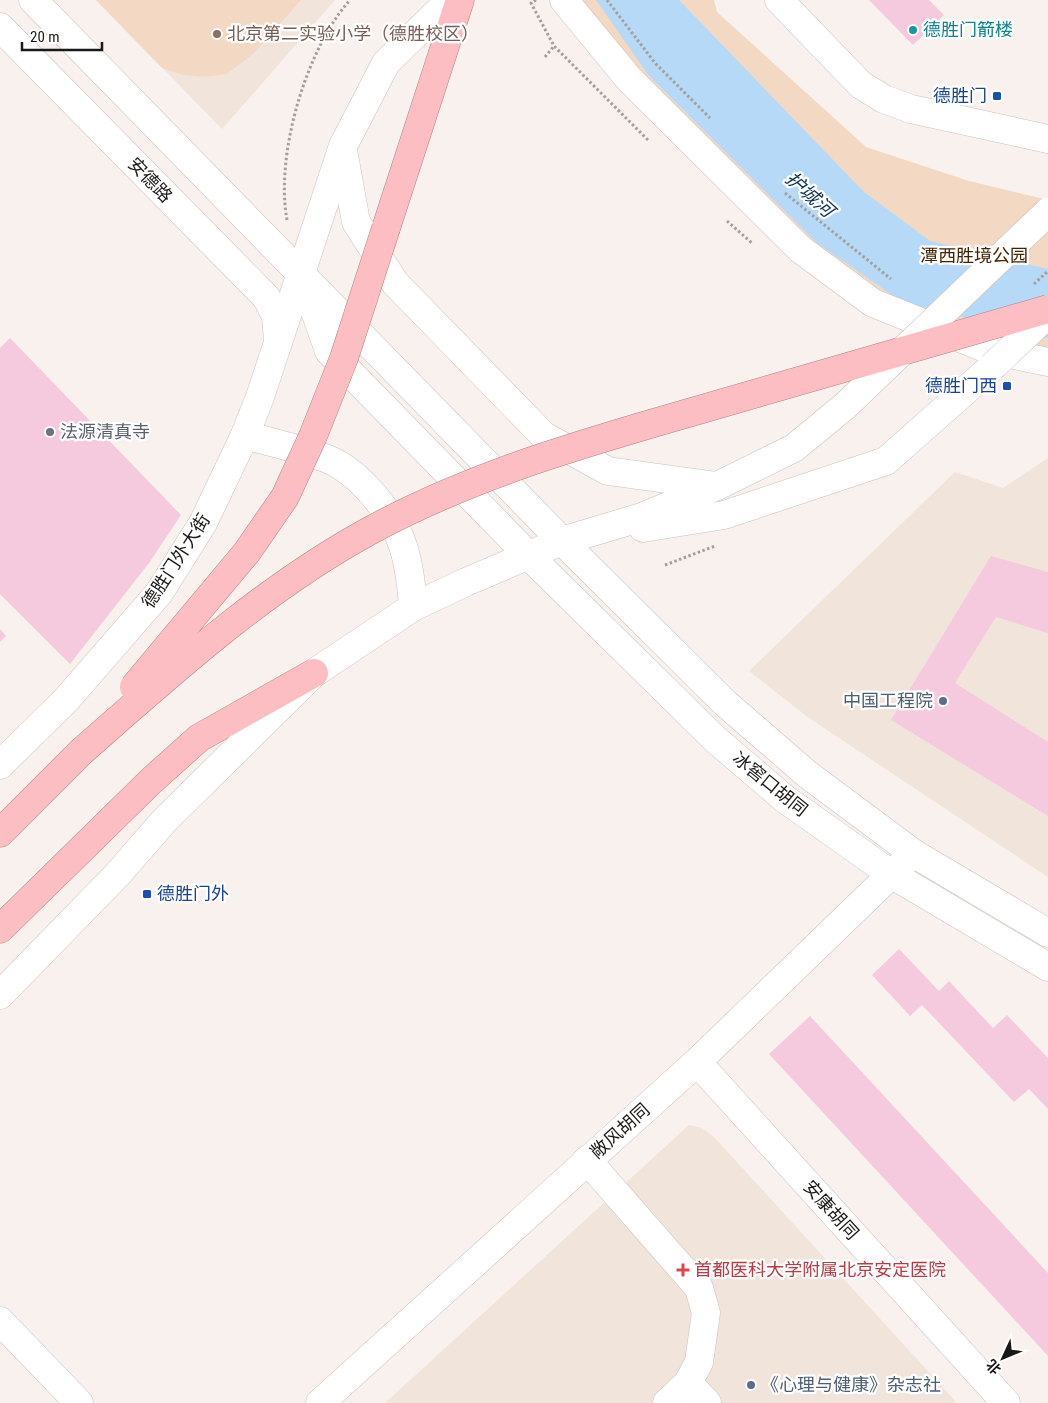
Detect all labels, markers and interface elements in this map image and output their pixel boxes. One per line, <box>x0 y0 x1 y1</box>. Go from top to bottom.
place label: 德胜门箭楼 <box>923 19 1013 40</box>
scale bar <box>22 20 102 52</box>
place label: 北京第二实验小学（德胜校区） <box>227 23 479 44</box>
marker: 德胜门箭楼 <box>907 24 919 36</box>
text: 20 m <box>30 28 60 46</box>
marker: 北京第二实验小学（德胜校区） <box>211 28 223 40</box>
place label: 德胜门 <box>933 85 987 106</box>
marker: 德胜门 <box>991 90 1003 102</box>
street label: 安德路 <box>124 153 177 206</box>
water label: 护城河 <box>781 167 842 225</box>
park label: 潭西胜境公园 <box>920 245 1028 266</box>
place label: 德胜门西 <box>925 375 997 396</box>
marker: 德胜门西 <box>1001 380 1013 392</box>
place label: 法源清真寺 <box>60 421 150 442</box>
marker: 法源清真寺 <box>44 426 56 438</box>
street label: 德胜门外大街 <box>137 510 214 612</box>
place label: 中国工程院 <box>843 690 933 711</box>
marker: 中国工程院 <box>937 695 949 707</box>
street label: 冰窖口胡同 <box>729 747 812 820</box>
place label: 德胜门外 <box>157 883 229 904</box>
marker: 德胜门外 <box>141 888 153 900</box>
street label: 敞风胡同 <box>586 1099 653 1163</box>
street label: 安康胡同 <box>799 1176 863 1243</box>
place label: 首都医科大学附属北京安定医院 <box>694 1259 946 1280</box>
marker: 首都医科大学附属北京安定医院 <box>676 1263 690 1277</box>
north arrow <box>978 1333 1028 1383</box>
text: 北 <box>983 1356 1004 1378</box>
place label: 《心理与健康》杂志社 <box>761 1374 941 1395</box>
marker: 《心理与健康》杂志社 <box>745 1379 757 1391</box>

